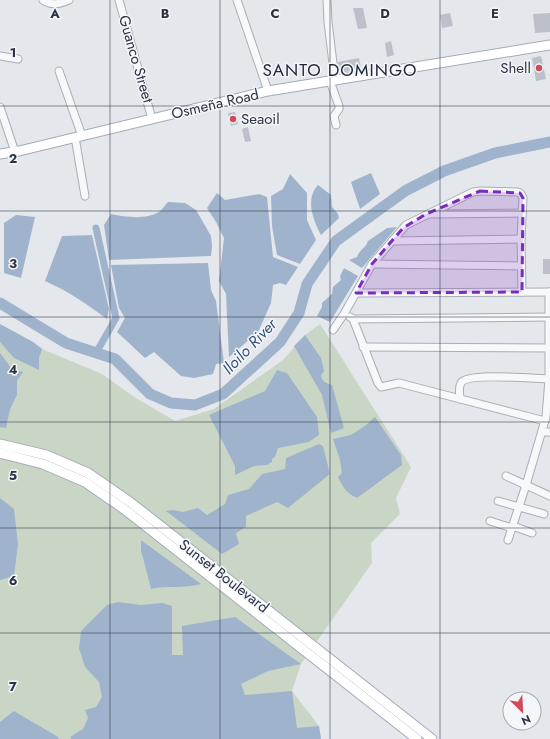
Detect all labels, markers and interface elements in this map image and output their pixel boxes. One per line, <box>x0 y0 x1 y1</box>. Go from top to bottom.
text: A <box>49 4 60 23</box>
text: B <box>161 4 170 23</box>
text: C <box>270 4 280 23</box>
text: D <box>380 4 390 23</box>
text: E <box>491 4 499 23</box>
street label: Guanco Street <box>113 13 159 106</box>
text: 1 <box>10 43 16 62</box>
place label: Shell <box>500 57 531 79</box>
district label: SANTO DOMINGO <box>262 58 418 82</box>
marker: Shell <box>534 63 544 73</box>
street label: Osmeña Road <box>169 83 261 125</box>
place label: Seaoil <box>241 108 280 130</box>
marker: Seaoil <box>228 114 238 124</box>
text: 2 <box>9 149 17 168</box>
text: 3 <box>9 254 17 273</box>
water label: Iloilo River <box>217 312 283 379</box>
text: 4 <box>8 360 18 379</box>
text: 5 <box>9 466 17 485</box>
street label: Sunset Boulevard <box>174 534 274 618</box>
text: 6 <box>9 571 18 590</box>
text: 7 <box>9 677 17 696</box>
north arrow <box>502 691 542 731</box>
text: N <box>519 711 533 729</box>

